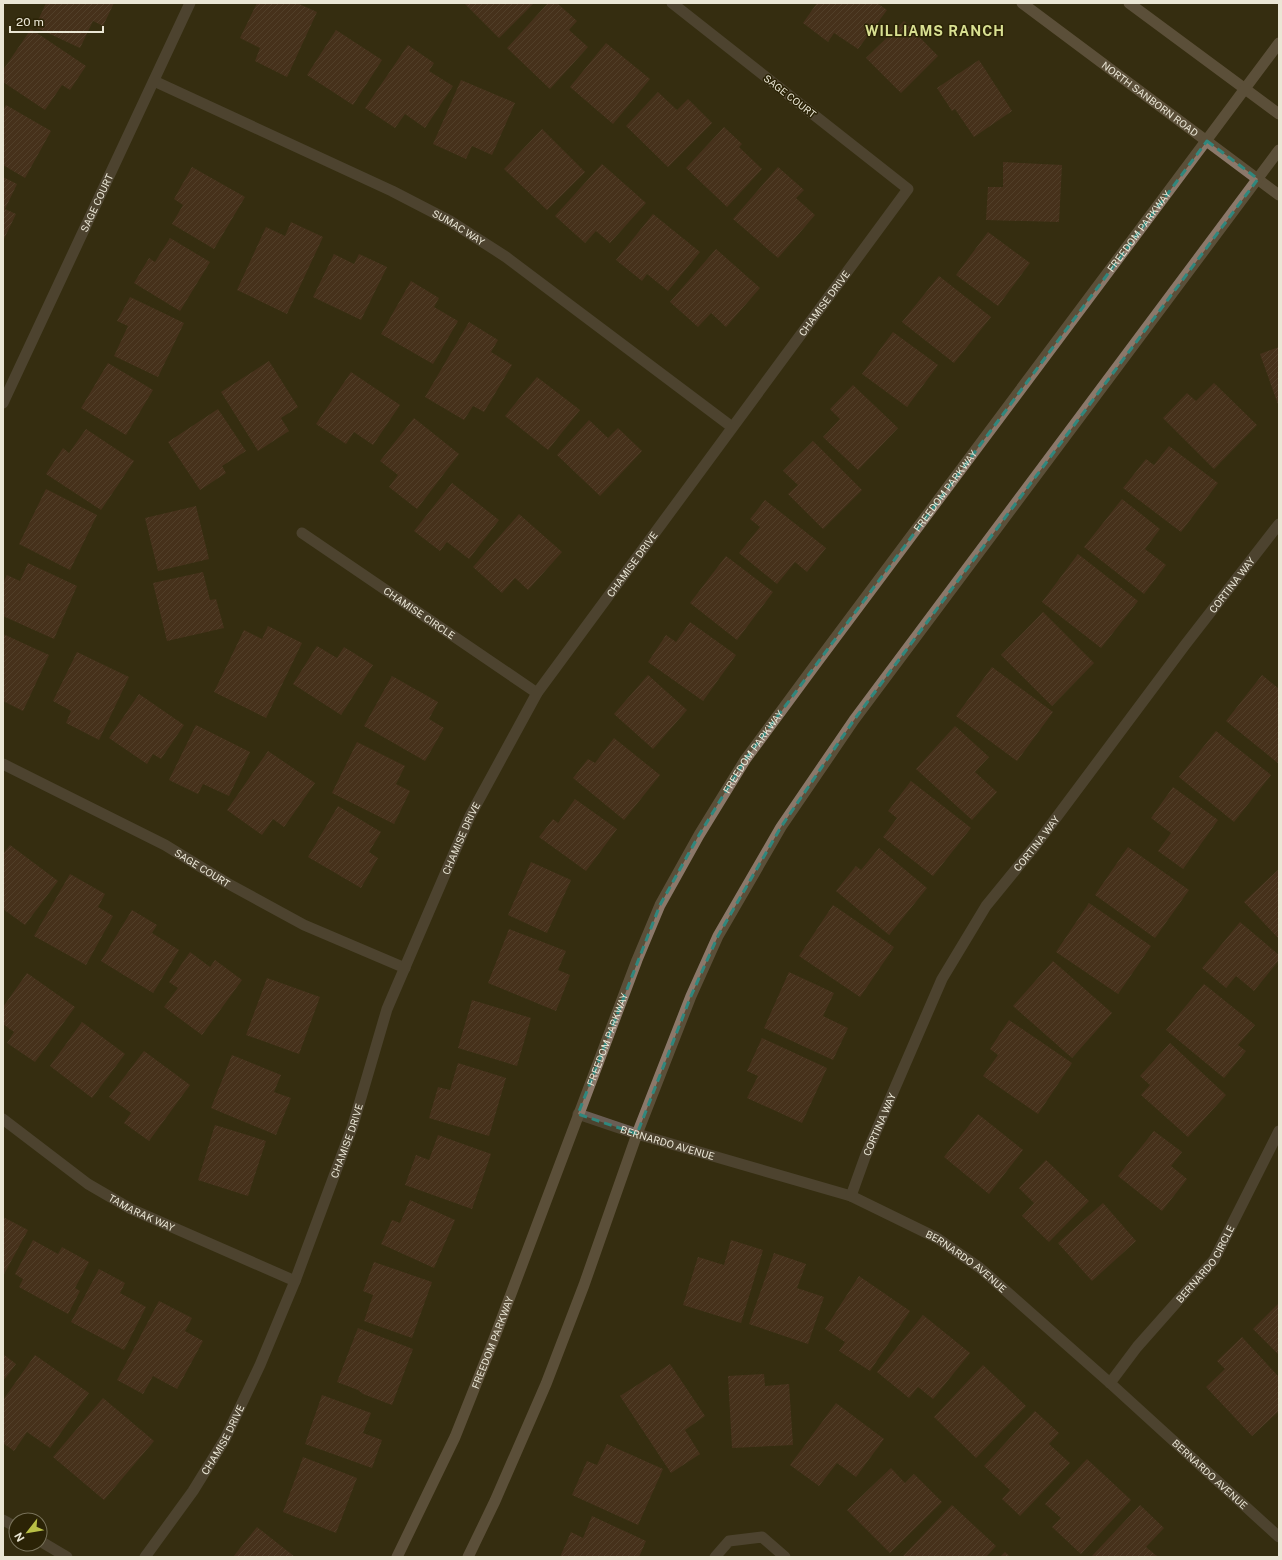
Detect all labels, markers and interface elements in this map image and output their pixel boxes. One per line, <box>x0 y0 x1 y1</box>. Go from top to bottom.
scale bar <box>10 8 103 34</box>
text: 20 m <box>16 15 44 29</box>
district label: WILLIAMS RANCH <box>865 23 1005 39</box>
street label: NORTH SANBORN ROAD <box>1100 59 1201 139</box>
street label: SAGE COURT <box>762 72 819 120</box>
street label: SAGE COURT <box>78 172 115 234</box>
street label: FREEDOM PARKWAY <box>1105 188 1173 274</box>
street label: SUMAC WAY <box>430 207 487 248</box>
street label: CHAMISE DRIVE <box>796 268 852 338</box>
street label: FREEDOM PARKWAY <box>911 448 979 534</box>
street label: CHAMISE DRIVE <box>604 529 660 599</box>
street label: CORTINA WAY <box>1206 555 1257 615</box>
street label: CHAMISE CIRCLE <box>381 584 457 642</box>
street label: FREEDOM PARKWAY <box>720 708 786 795</box>
street label: CHAMISE DRIVE <box>440 800 483 876</box>
street label: CORTINA WAY <box>1011 813 1062 874</box>
street label: SAGE COURT <box>172 846 232 890</box>
street label: FREEDOM PARKWAY <box>584 991 630 1087</box>
street label: CORTINA WAY <box>860 1091 898 1158</box>
street label: CHAMISE DRIVE <box>328 1102 365 1180</box>
street label: BERNARDO AVENUE <box>619 1123 716 1162</box>
street label: TAMARAK WAY <box>107 1191 177 1233</box>
street label: BERNARDO CIRCLE <box>1173 1223 1237 1305</box>
street label: BERNARDO AVENUE <box>924 1227 1009 1295</box>
street label: FREEDOM PARKWAY <box>469 1294 516 1390</box>
street label: CHAMISE DRIVE <box>199 1403 246 1477</box>
street label: BERNARDO AVENUE <box>1170 1437 1250 1511</box>
north arrow <box>8 1512 48 1552</box>
text: N <box>12 1530 27 1544</box>

